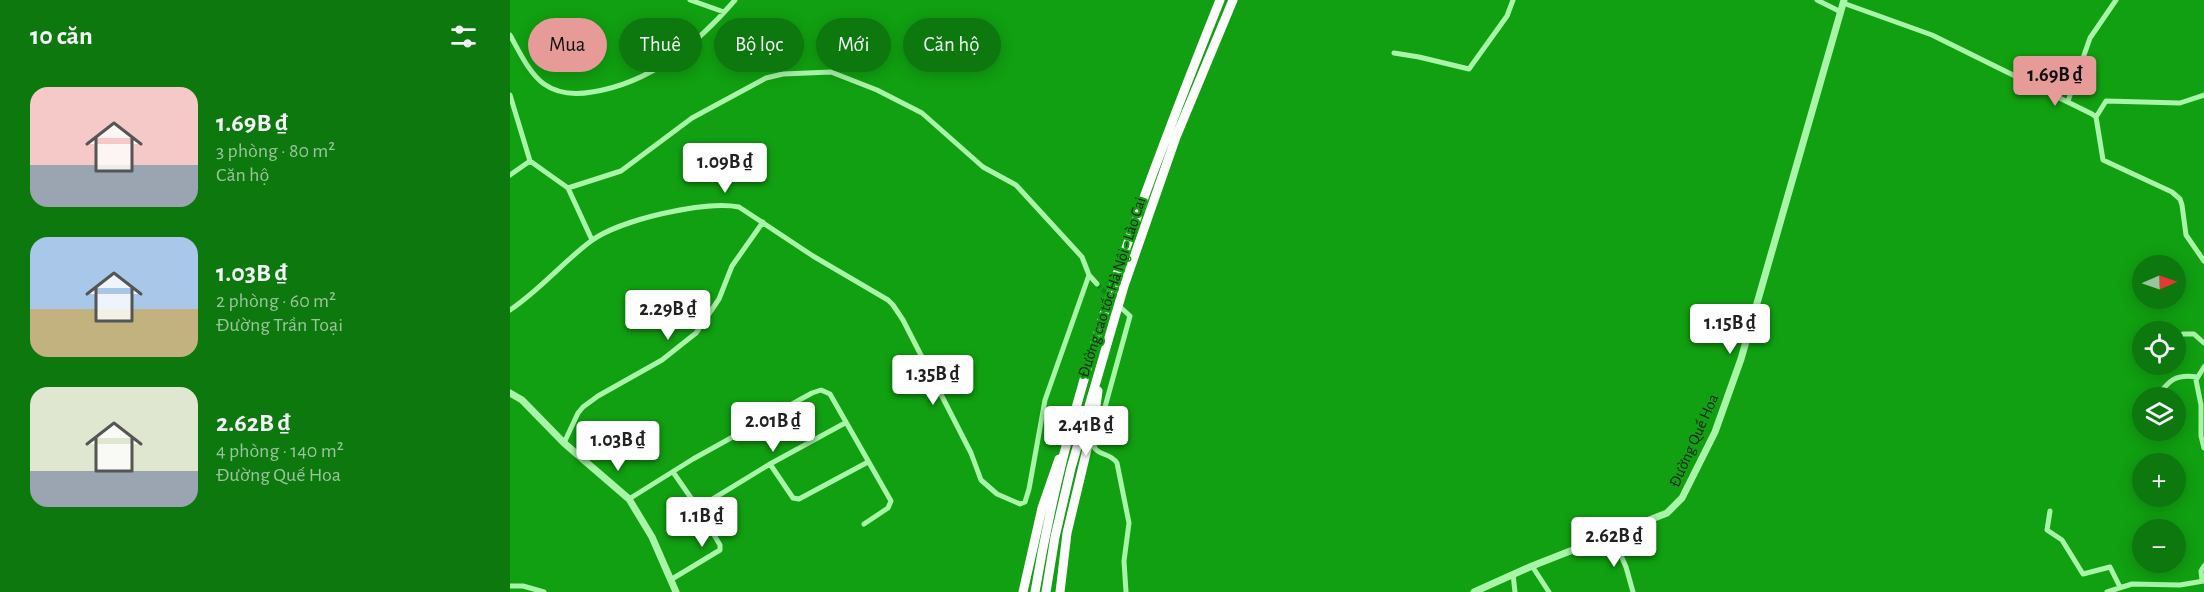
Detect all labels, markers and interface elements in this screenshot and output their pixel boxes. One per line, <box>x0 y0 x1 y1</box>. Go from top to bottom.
chip: Mua <box>528 18 607 72</box>
chip: Thuê <box>619 18 702 72</box>
chip: Bộ lọc <box>714 18 804 72</box>
chip: Mới <box>816 18 891 72</box>
chip: Căn hộ <box>903 18 1001 72</box>
icon: filters <box>447 20 480 53</box>
text: 10 căn <box>30 23 93 49</box>
pin: 1.69B ₫ <box>2000 56 2110 107</box>
text: 1.69B ₫ <box>2027 65 2083 85</box>
text: 1.69B ₫ <box>216 110 288 136</box>
icon: home <box>78 111 150 183</box>
text: 3 phòng · 80 m² <box>216 141 335 161</box>
pin: 1.09B ₫ <box>670 143 780 194</box>
text: 1.09B ₫ <box>697 152 753 172</box>
text: Căn hộ <box>216 165 269 185</box>
street label: Đường cao tốc Hà Nội - Lào Cai <box>1075 195 1149 379</box>
north arrow <box>2132 255 2186 309</box>
map controls <box>2132 255 2186 573</box>
text: 1.03B ₫ <box>216 260 288 286</box>
icon: home <box>78 261 150 333</box>
pin: 2.29B ₫ <box>613 290 723 341</box>
text: 2 phòng · 60 m² <box>216 291 336 311</box>
text: 2.29B ₫ <box>639 299 697 319</box>
pin: 1.15B ₫ <box>1675 304 1785 355</box>
text: 1.15B ₫ <box>1704 313 1756 333</box>
text: Đường Trần Toại <box>216 315 343 335</box>
button: locate <box>2132 321 2186 375</box>
pin: 1.35B ₫ <box>878 355 988 406</box>
text: 1.35B ₫ <box>906 364 960 384</box>
button: layers <box>2132 387 2186 441</box>
street label: Đường Quế Hoa <box>1666 391 1722 490</box>
pin: 2.01B ₫ <box>718 402 828 453</box>
pin: 2.41B ₫ <box>1031 406 1141 457</box>
text: 2.62B ₫ <box>216 410 291 436</box>
icon: home <box>78 411 150 483</box>
text: 2.01B ₫ <box>745 411 801 431</box>
text: 2.41B ₫ <box>1058 415 1114 435</box>
pin: 1.03B ₫ <box>563 421 673 472</box>
text: 1.03B ₫ <box>590 430 646 450</box>
text: 4 phòng · 140 m² <box>216 441 344 461</box>
button: + <box>2132 453 2186 507</box>
text: Đường Quế Hoa <box>216 465 341 485</box>
pin: 1.1B ₫ <box>653 497 751 548</box>
text: 1.1B ₫ <box>680 506 724 526</box>
pin: 2.62B ₫ <box>1559 517 1669 568</box>
button: − <box>2132 519 2186 573</box>
text: 2.62B ₫ <box>1585 526 1643 546</box>

